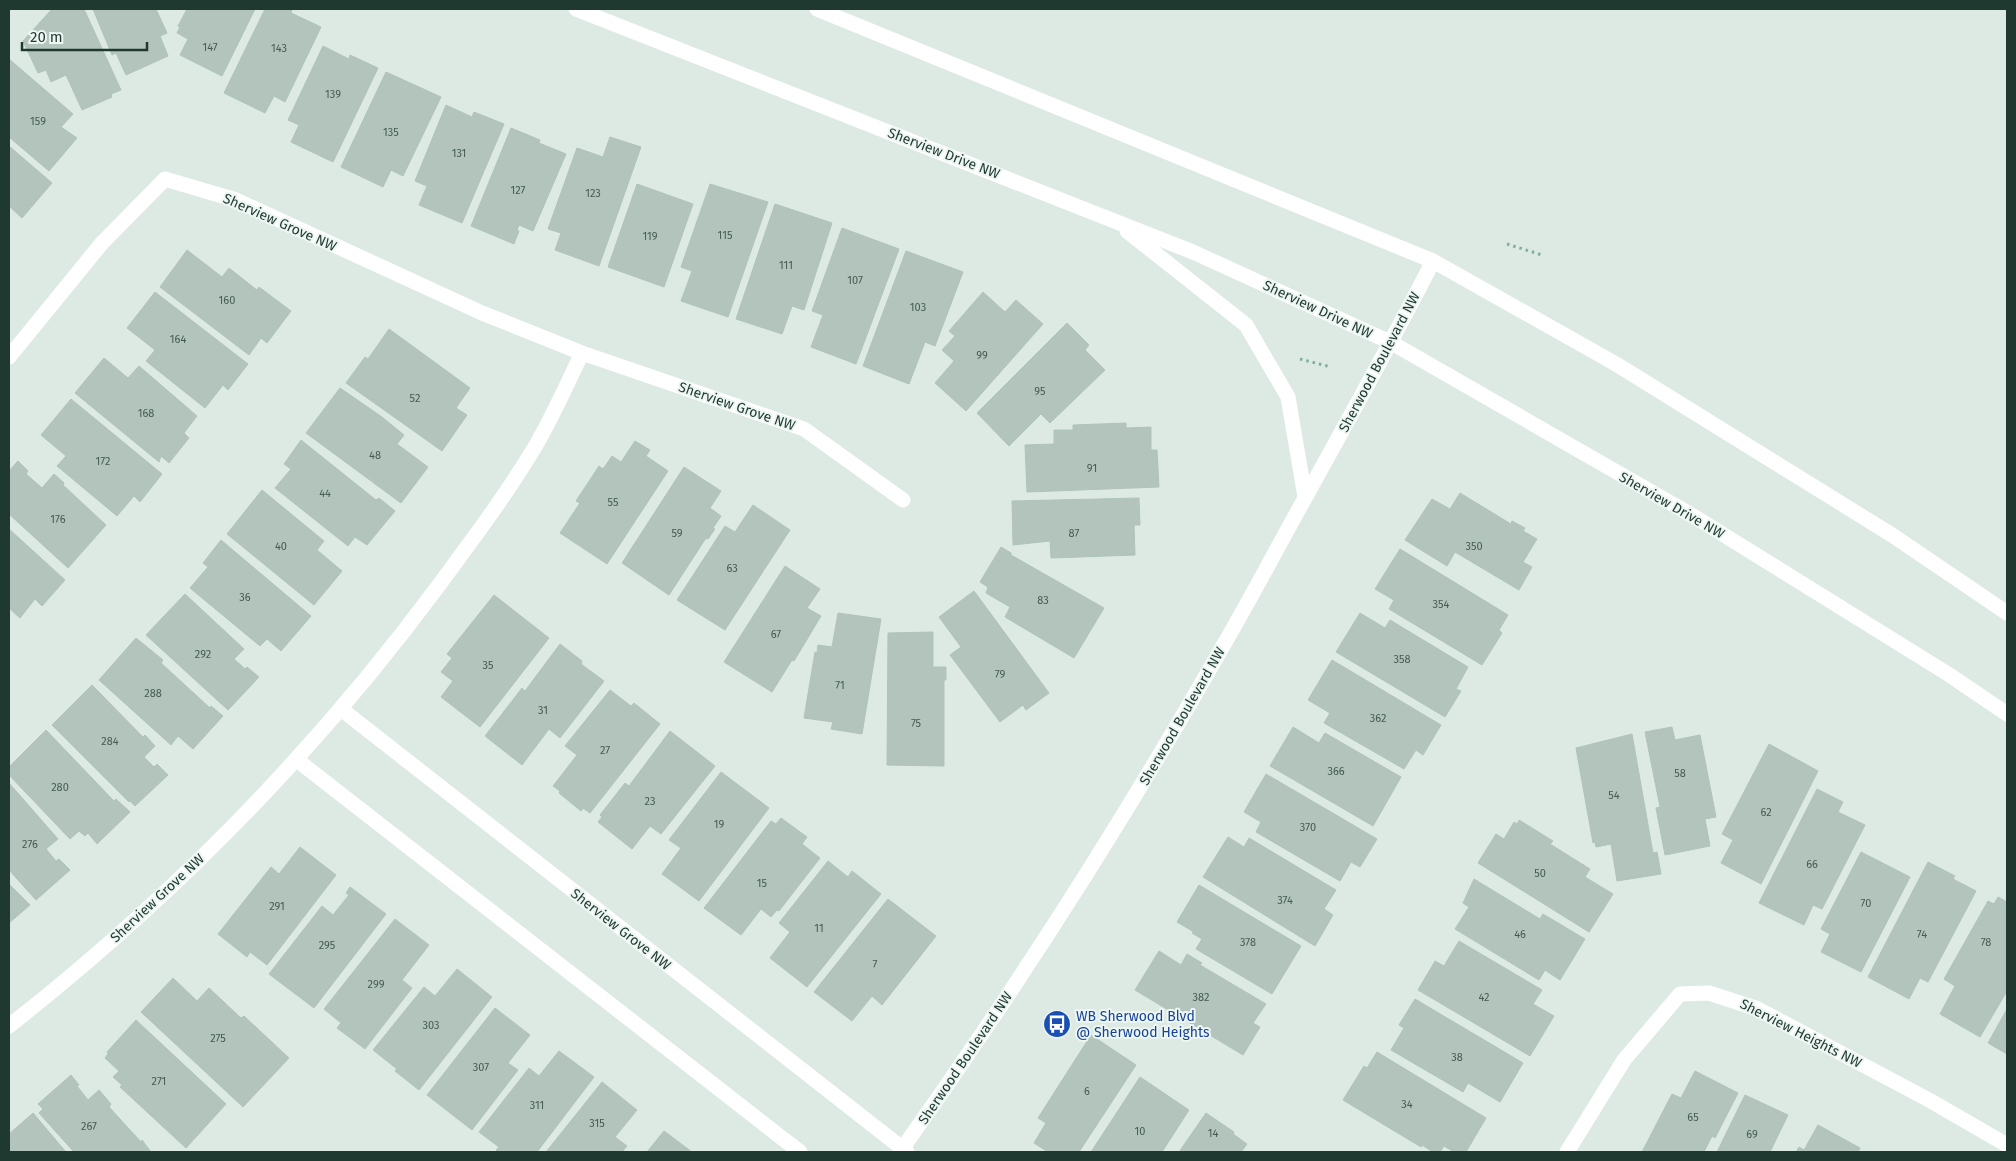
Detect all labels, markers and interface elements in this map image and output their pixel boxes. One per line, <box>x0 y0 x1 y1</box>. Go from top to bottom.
scale bar <box>22 20 148 52</box>
text: 20 m <box>30 28 63 46</box>
house number: 147 <box>202 41 218 54</box>
house number: 143 <box>271 42 287 55</box>
house number: 139 <box>325 88 341 101</box>
house number: 159 <box>30 115 46 128</box>
street label: Sherview Drive NW <box>885 124 1003 183</box>
house number: 135 <box>383 126 399 139</box>
house number: 131 <box>452 147 466 160</box>
house number: 127 <box>511 184 526 197</box>
house number: 123 <box>585 187 601 200</box>
street label: Sherview Grove NW <box>220 190 340 255</box>
house number: 115 <box>718 229 733 242</box>
house number: 119 <box>642 230 658 243</box>
house number: 111 <box>779 259 793 272</box>
house number: 107 <box>847 274 863 287</box>
street label: Sherview Drive NW <box>1260 277 1376 342</box>
street label: Sherwood Boulevard NW <box>1335 289 1424 435</box>
house number: 160 <box>219 294 235 307</box>
house number: 103 <box>910 301 926 314</box>
house number: 164 <box>170 333 186 346</box>
house number: 99 <box>976 349 988 362</box>
street label: Sherview Grove NW <box>676 379 798 435</box>
house number: 95 <box>1034 385 1046 398</box>
house number: 52 <box>410 392 420 405</box>
house number: 168 <box>138 407 154 420</box>
house number: 48 <box>369 449 381 462</box>
house number: 172 <box>96 455 110 468</box>
house number: 91 <box>1087 462 1097 475</box>
street label: Sherview Drive NW <box>1616 468 1728 543</box>
house number: 44 <box>319 487 331 500</box>
house number: 55 <box>608 496 619 509</box>
house number: 176 <box>50 513 66 526</box>
house number: 59 <box>671 527 683 540</box>
house number: 87 <box>1069 527 1080 540</box>
house number: 40 <box>275 540 287 553</box>
house number: 350 <box>1465 540 1483 553</box>
house number: 63 <box>726 562 738 575</box>
house number: 36 <box>239 591 251 604</box>
house number: 83 <box>1037 594 1049 607</box>
house number: 354 <box>1433 598 1450 611</box>
house number: 67 <box>771 628 781 641</box>
street label: Sherwood Boulevard NW <box>1136 644 1229 788</box>
house number: 292 <box>195 648 211 661</box>
house number: 358 <box>1393 653 1411 666</box>
house number: 35 <box>483 659 494 672</box>
house number: 79 <box>995 668 1005 681</box>
house number: 71 <box>835 679 845 692</box>
house number: 288 <box>144 687 162 700</box>
house number: 31 <box>538 704 548 717</box>
house number: 362 <box>1370 712 1386 725</box>
house number: 75 <box>911 717 922 730</box>
house number: 284 <box>101 735 119 748</box>
house number: 27 <box>600 744 610 757</box>
house number: 366 <box>1327 765 1345 778</box>
house number: 58 <box>1674 767 1686 780</box>
house number: 280 <box>51 781 69 794</box>
house number: 54 <box>1608 789 1620 802</box>
house number: 23 <box>645 795 655 808</box>
house number: 62 <box>1760 806 1772 819</box>
house number: 19 <box>714 818 724 831</box>
house number: 370 <box>1300 821 1316 834</box>
house number: 276 <box>22 838 38 851</box>
street label: Sherview Grove NW <box>107 850 208 946</box>
house number: 66 <box>1806 858 1818 871</box>
house number: 50 <box>1534 867 1546 880</box>
house number: 15 <box>757 877 768 890</box>
street label: Sherview Grove NW <box>567 885 674 974</box>
house number: 374 <box>1277 894 1293 907</box>
house number: 70 <box>1861 897 1871 910</box>
house number: 291 <box>269 900 285 913</box>
house number: 11 <box>814 922 824 935</box>
house number: 46 <box>1514 928 1526 941</box>
house number: 74 <box>1917 928 1927 941</box>
house number: 378 <box>1240 936 1256 949</box>
house number: 78 <box>1981 936 1991 949</box>
house number: 295 <box>319 939 336 952</box>
house number: 7 <box>873 958 878 971</box>
house number: 299 <box>368 978 385 991</box>
street label: Sherwood Boulevard NW <box>915 988 1016 1128</box>
house number: 382 <box>1193 991 1209 1004</box>
house number: 42 <box>1478 991 1490 1004</box>
street label: Sherview Heights NW <box>1737 995 1865 1072</box>
place label: WB Sherwood Blvd @ Sherwood Heights <box>1076 1008 1210 1041</box>
bus stop icon: WB Sherwood Blvd @ Sherwood Heights <box>1042 1009 1072 1039</box>
house number: 303 <box>422 1019 440 1032</box>
house number: 275 <box>210 1032 226 1045</box>
house number: 38 <box>1451 1051 1463 1064</box>
house number: 307 <box>473 1061 489 1074</box>
house number: 271 <box>152 1075 166 1088</box>
house number: 6 <box>1084 1085 1090 1098</box>
house number: 34 <box>1401 1098 1413 1111</box>
house number: 311 <box>530 1099 544 1112</box>
house number: 65 <box>1687 1111 1699 1124</box>
house number: 315 <box>589 1117 605 1130</box>
house number: 267 <box>81 1120 97 1133</box>
house number: 10 <box>1135 1125 1145 1138</box>
house number: 14 <box>1208 1127 1218 1140</box>
house number: 69 <box>1746 1128 1758 1141</box>

